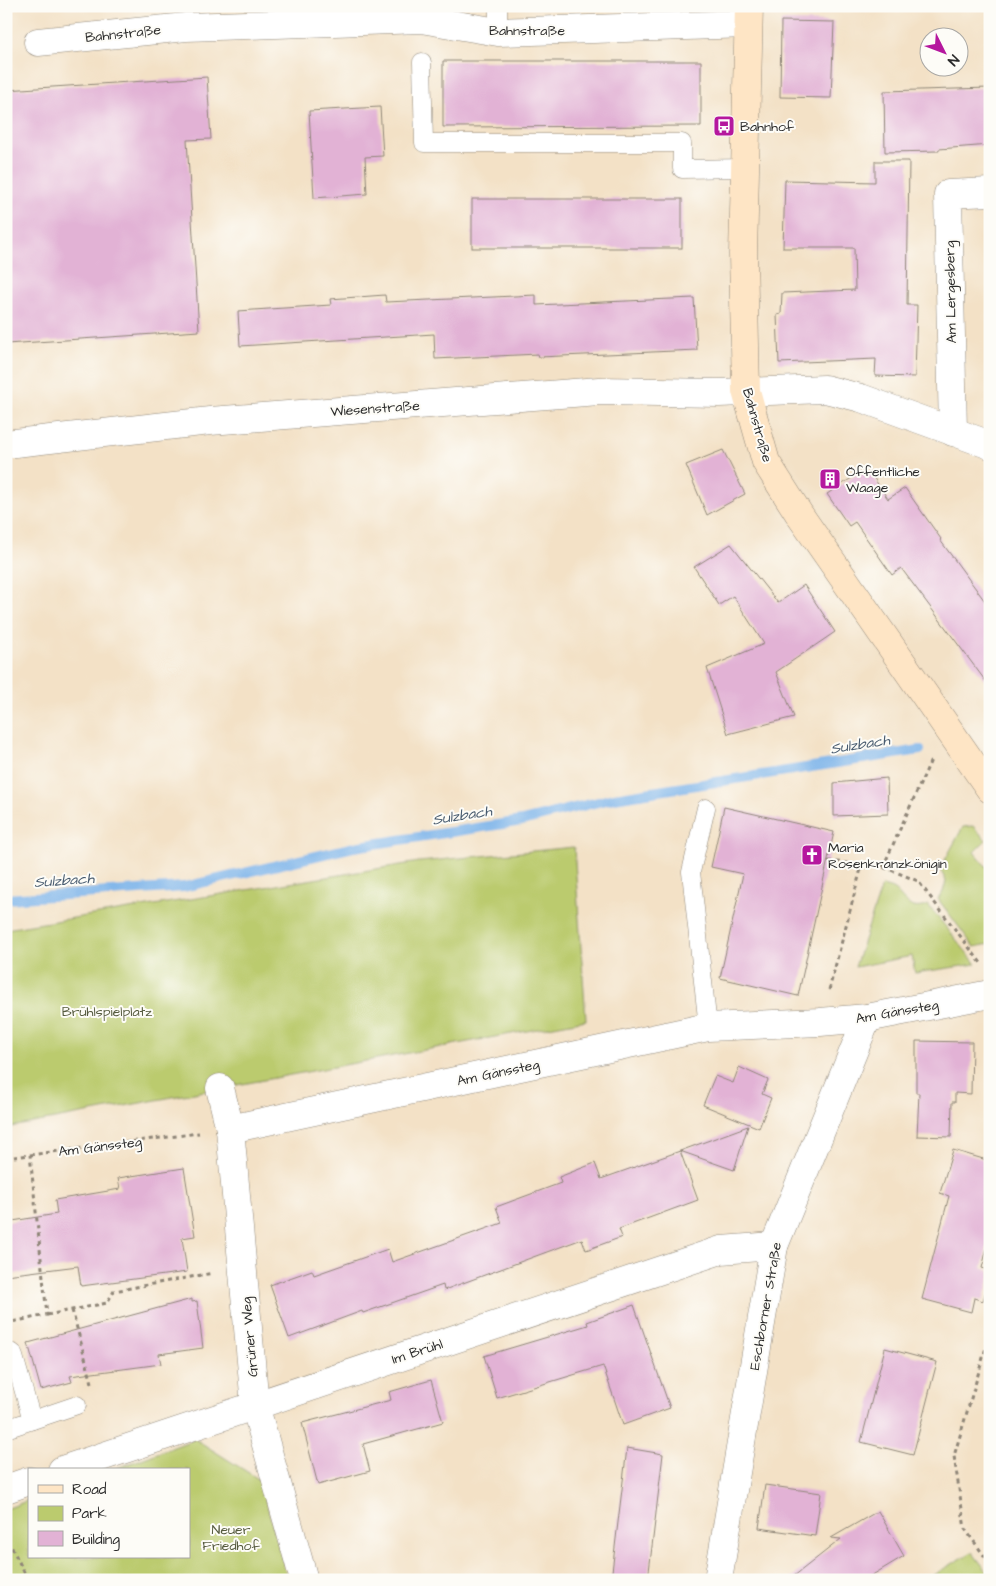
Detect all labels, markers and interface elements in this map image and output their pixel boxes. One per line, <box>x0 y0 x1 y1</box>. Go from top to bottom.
street label: Bahnstraße <box>84 20 162 48</box>
street label: Bahnstraße <box>489 21 565 41</box>
north arrow <box>918 28 968 78</box>
text: N <box>942 50 963 70</box>
bus stop icon: Bahnhof <box>712 114 736 138</box>
place label: Bahnhof <box>740 117 795 137</box>
street label: Am Lergesberg <box>940 240 962 343</box>
street label: Bahnstraße <box>737 386 777 465</box>
street label: Wiesenstraße <box>330 396 421 422</box>
place label: Öffentliche Waage <box>846 462 920 498</box>
building icon: Öffentliche Waage <box>818 467 842 491</box>
water label: Sulzbach <box>829 729 892 760</box>
water label: Sulzbach <box>431 800 494 831</box>
place label: Maria Rosenkranzkönigin <box>828 838 947 874</box>
church icon: Maria Rosenkranzkönigin <box>800 843 824 867</box>
water label: Sulzbach <box>33 868 95 893</box>
street label: Am Gänssteg <box>854 995 940 1029</box>
park label: Brühlspielplatz <box>62 1002 152 1022</box>
street label: Am Gänssteg <box>455 1054 541 1091</box>
street label: Am Gänssteg <box>57 1132 143 1162</box>
street label: Eschborner Straße <box>745 1240 787 1372</box>
street label: Grüner Weg <box>237 1296 263 1378</box>
street label: Im Brühl <box>389 1334 445 1370</box>
legend <box>28 1468 190 1558</box>
text: Road <box>72 1479 107 1500</box>
text: Park <box>72 1503 107 1524</box>
park label: Neuer Friedhof <box>202 1520 260 1556</box>
text: Building <box>72 1529 120 1551</box>

